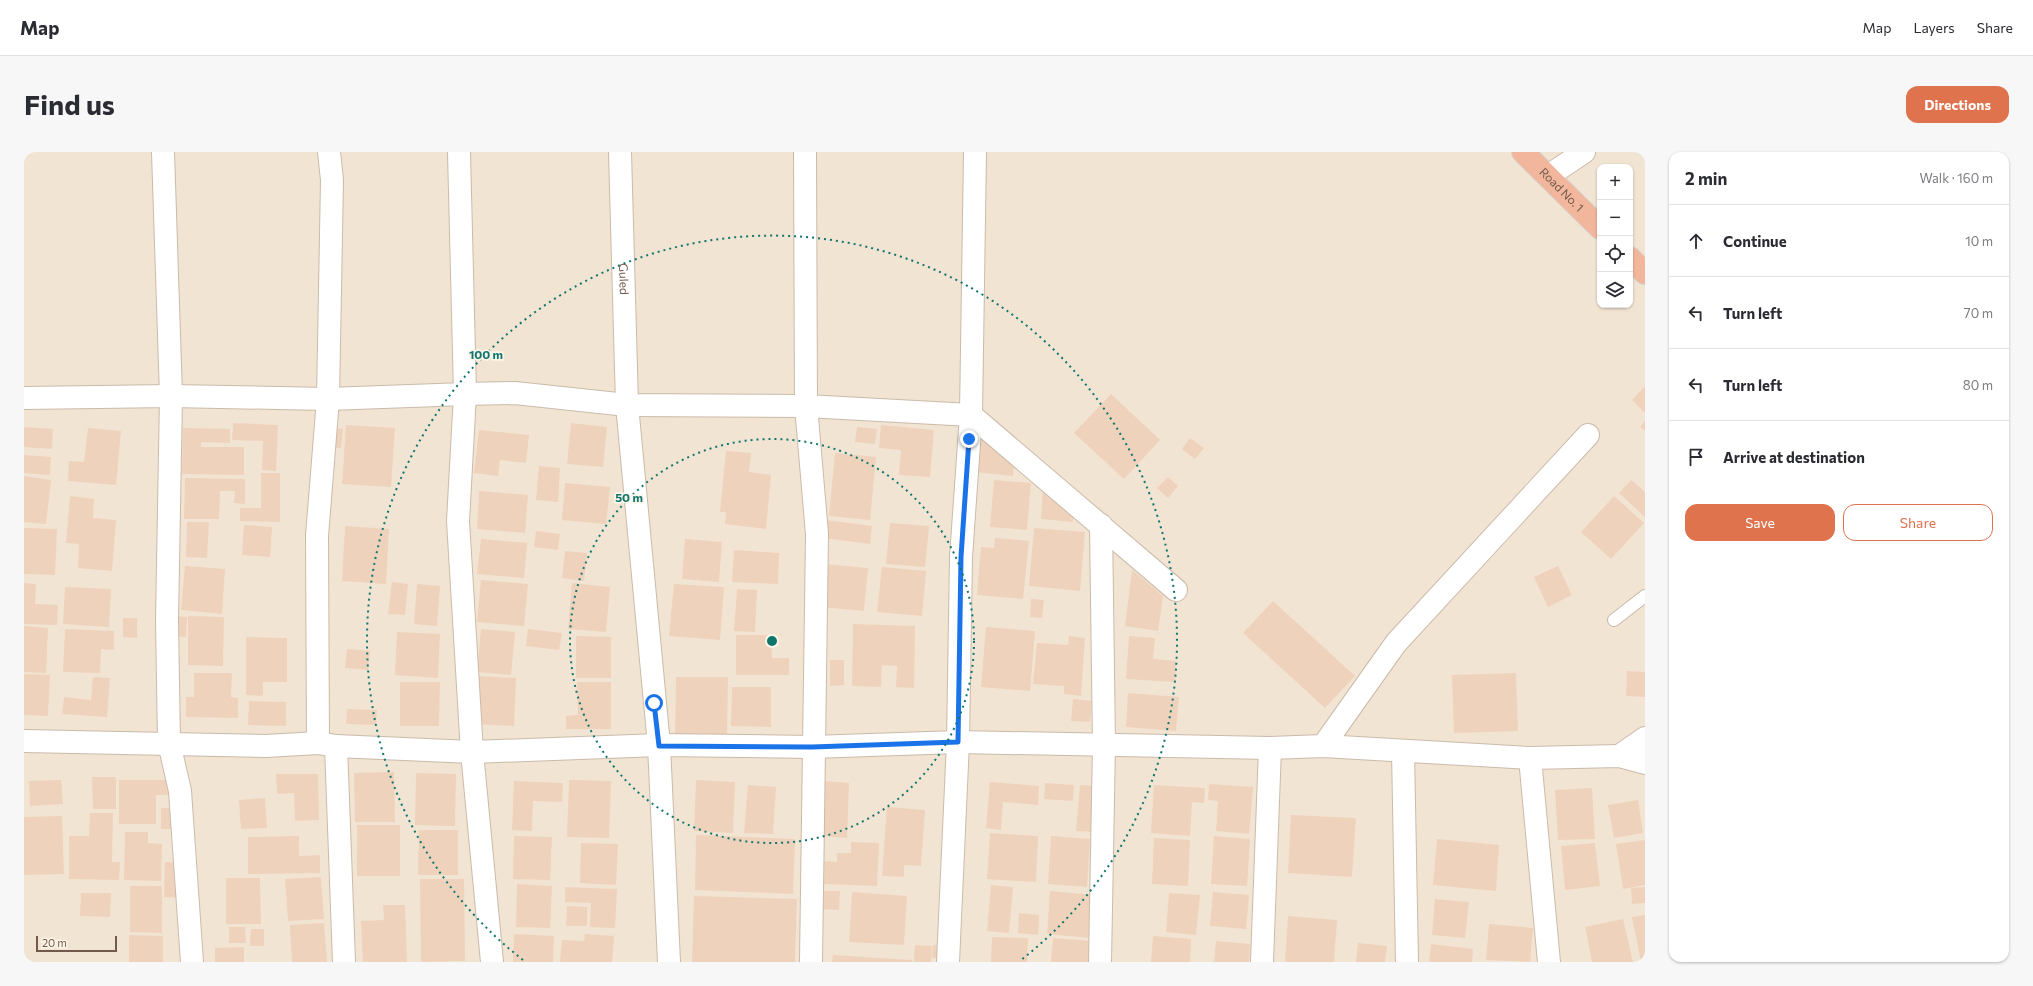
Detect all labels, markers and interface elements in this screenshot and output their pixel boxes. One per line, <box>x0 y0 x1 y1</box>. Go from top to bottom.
text: Map <box>20 16 59 39</box>
text: Map <box>1863 19 1891 36</box>
text: Layers <box>1913 19 1955 36</box>
text: Share <box>1977 19 2013 36</box>
button: Directions <box>1906 86 2009 123</box>
text: Find us <box>24 87 115 121</box>
street label: Road No. 1 <box>1537 164 1587 214</box>
map controls <box>1597 164 1633 308</box>
button: + <box>1597 164 1633 200</box>
text: 2 min <box>1685 168 1727 189</box>
text: Walk · 160 m <box>1919 170 1993 186</box>
button: − <box>1597 200 1633 236</box>
icon: ahead <box>1685 230 1707 252</box>
text: Continue <box>1723 232 1787 250</box>
text: 10 m <box>1965 233 1993 249</box>
button: locate <box>1597 236 1633 272</box>
street label: Guled <box>617 263 632 295</box>
button: layers <box>1597 272 1633 308</box>
icon: left <box>1685 302 1707 324</box>
text: Turn left <box>1723 304 1782 322</box>
text: 70 m <box>1964 305 1993 321</box>
text: 100 m <box>469 347 503 361</box>
icon: left <box>1685 374 1707 396</box>
text: Turn left <box>1723 376 1782 394</box>
text: 80 m <box>1963 377 1993 393</box>
route end <box>960 430 978 448</box>
icon: arrive <box>1685 446 1707 468</box>
text: Arrive at destination <box>1723 448 1865 466</box>
text: 50 m <box>615 490 643 504</box>
button: Save <box>1685 504 1835 541</box>
button: Share <box>1843 504 1993 541</box>
centre of rings <box>765 634 779 648</box>
route start <box>645 694 663 712</box>
scale bar <box>36 934 117 953</box>
text: 20 m <box>42 936 67 949</box>

